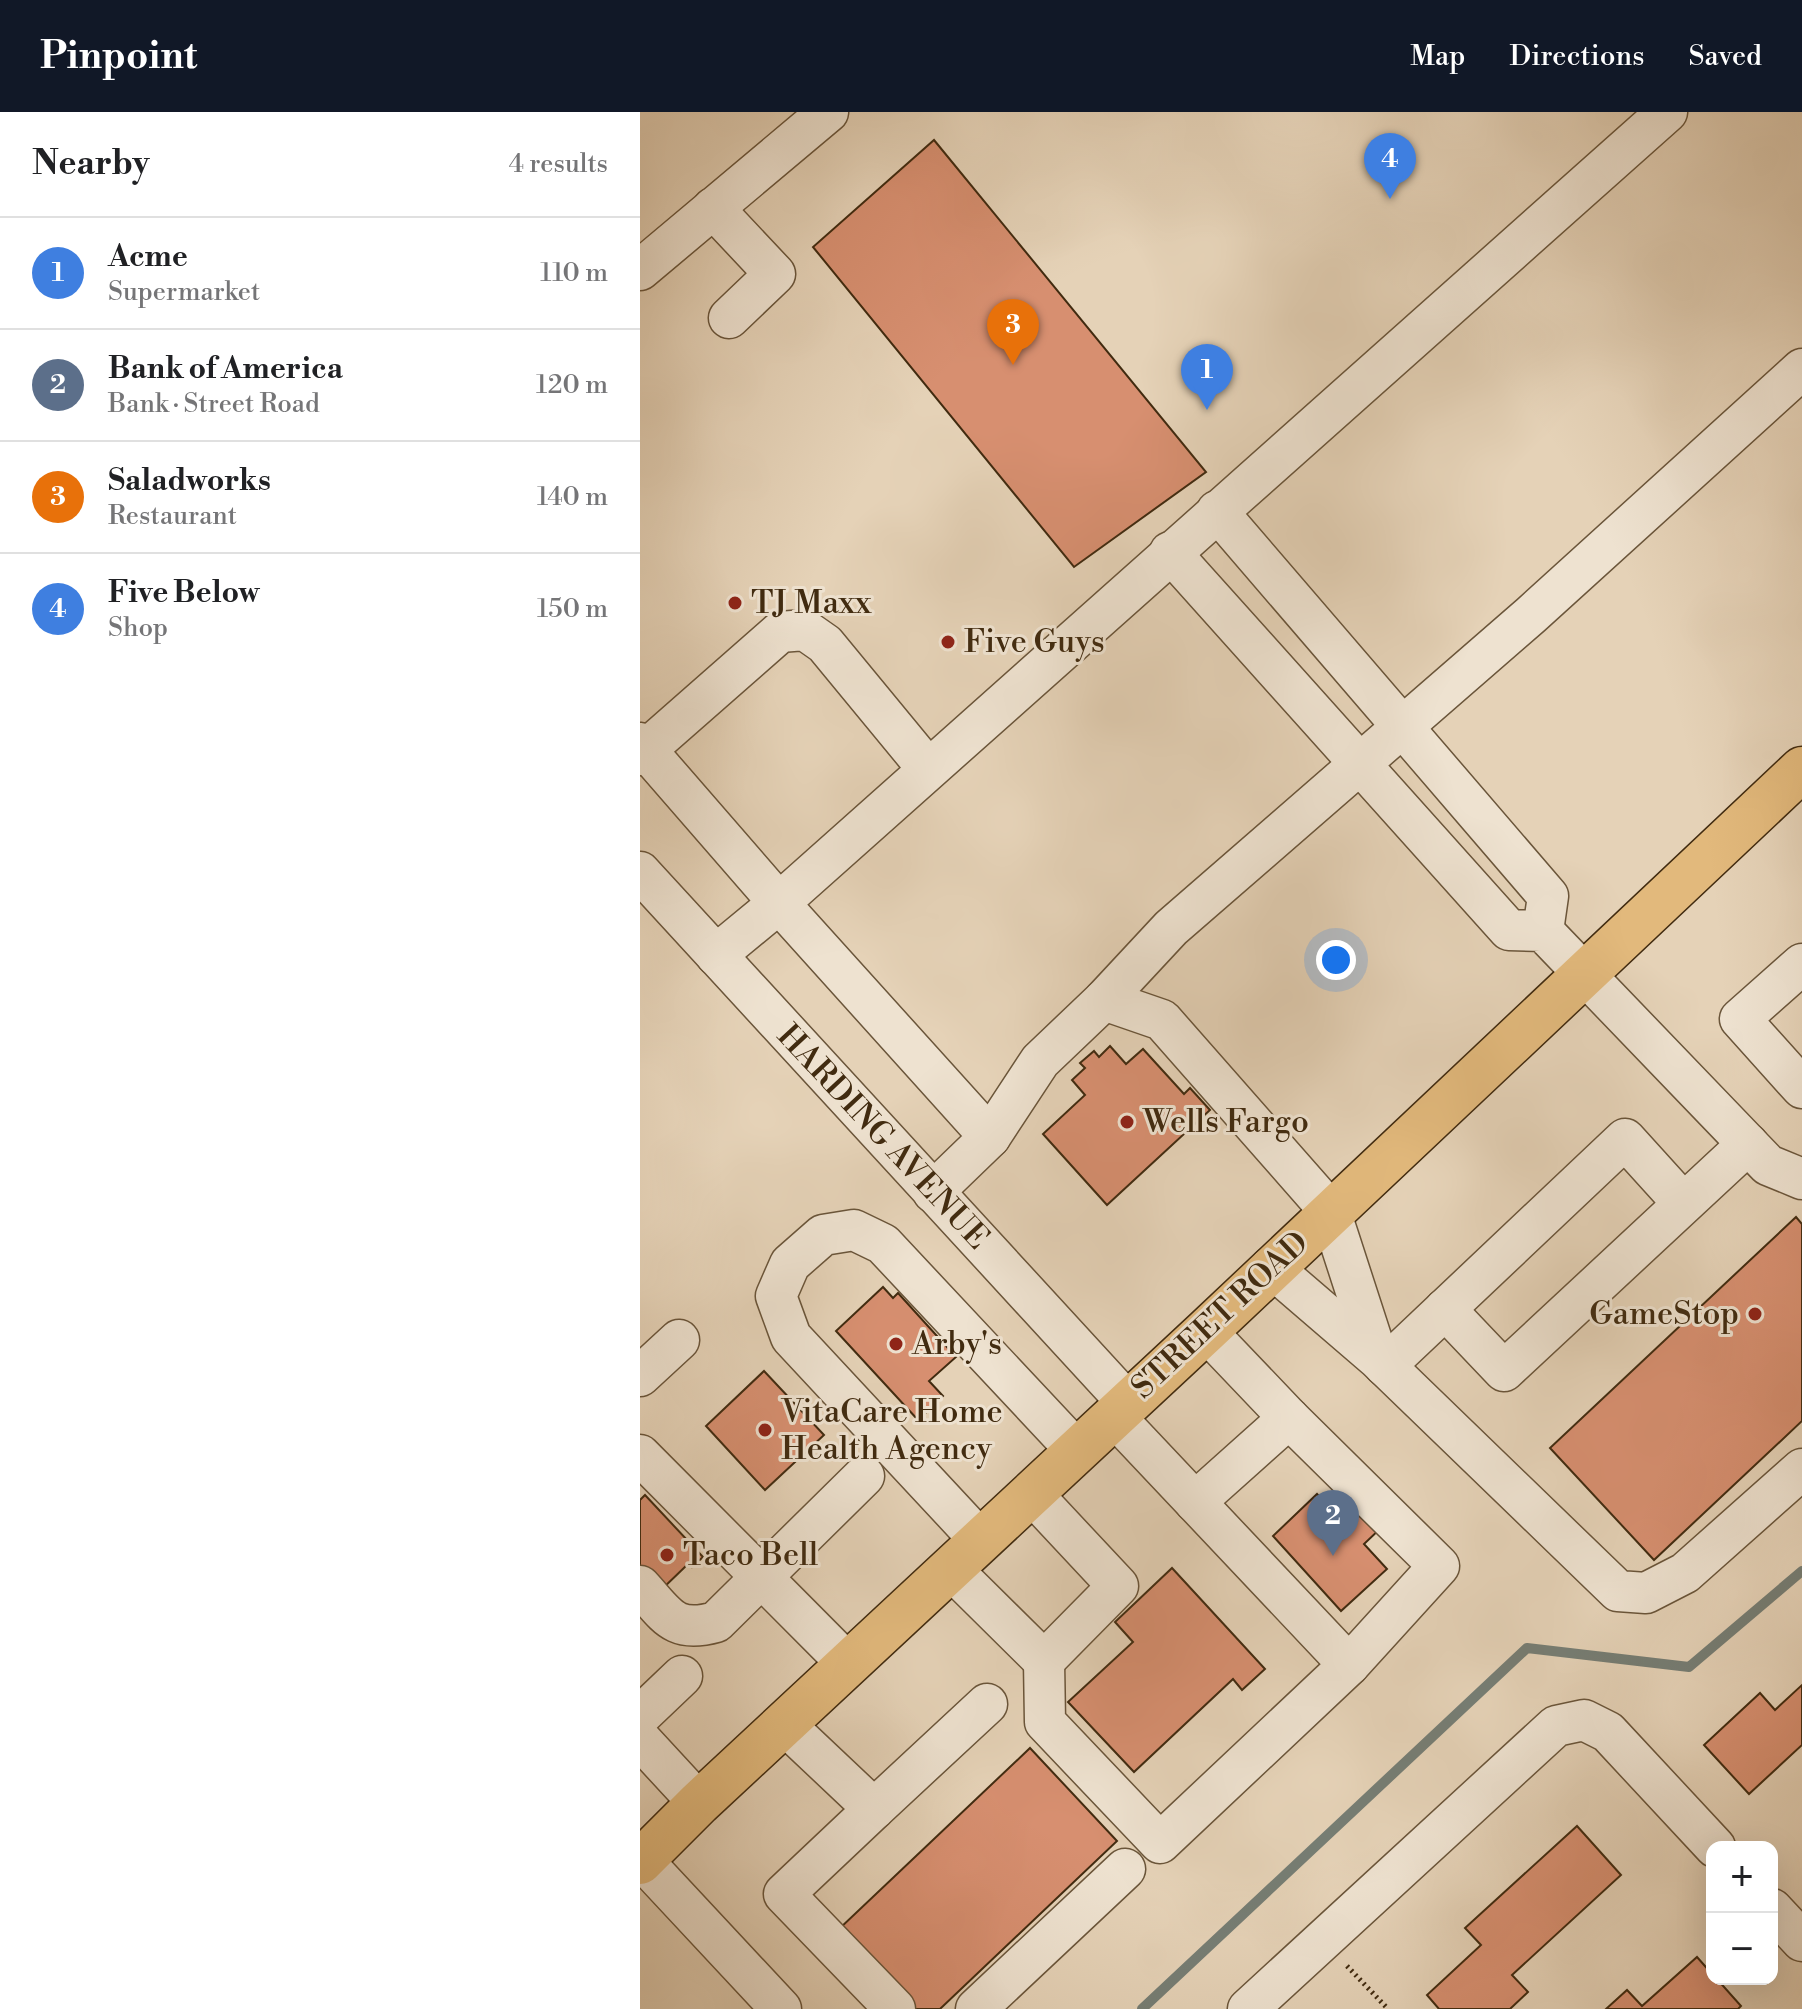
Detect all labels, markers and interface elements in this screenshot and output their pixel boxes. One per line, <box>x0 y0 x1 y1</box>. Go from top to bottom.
text: Pinpoint <box>40 33 197 80</box>
text: Map <box>1410 39 1465 74</box>
text: Directions <box>1509 39 1644 74</box>
text: Saved <box>1688 39 1762 74</box>
pin: 4 <box>1364 133 1416 199</box>
text: Nearby <box>32 143 150 185</box>
text: 4 results <box>509 148 608 180</box>
text: Acme <box>108 238 188 276</box>
text: 1 <box>52 257 64 289</box>
text: 110 m <box>540 257 608 289</box>
text: Supermarket <box>108 276 260 308</box>
pin: 3 <box>987 299 1039 365</box>
pin: 1 <box>1181 344 1233 410</box>
text: Bank of America <box>108 350 343 388</box>
text: 2 <box>50 369 66 401</box>
text: 120 m <box>536 369 608 401</box>
text: Bank · Street Road <box>108 388 320 420</box>
text: Saladworks <box>108 462 271 500</box>
text: 3 <box>50 481 66 513</box>
text: 140 m <box>537 481 608 513</box>
text: Restaurant <box>108 500 237 532</box>
text: Five Below <box>108 574 259 612</box>
place label: TJ Maxx <box>751 583 872 623</box>
text: 4 <box>49 593 67 625</box>
text: 150 m <box>537 593 608 625</box>
marker: TJ Maxx <box>726 594 744 612</box>
text: Shop <box>108 612 168 644</box>
place label: Five Guys <box>964 622 1105 662</box>
marker: Five Guys <box>939 633 957 651</box>
your location <box>1316 940 1356 980</box>
street label: HARDING AVENUE <box>768 1016 998 1258</box>
place label: Wells Fargo <box>1142 1102 1309 1142</box>
marker: Wells Fargo <box>1118 1113 1136 1131</box>
street label: STREET ROAD <box>1123 1223 1317 1407</box>
place label: GameStop <box>1589 1294 1739 1334</box>
marker: GameStop <box>1746 1305 1764 1323</box>
place label: Arby's <box>911 1324 1002 1364</box>
marker: Arby's <box>887 1335 905 1353</box>
place label: VitaCare Home Health Agency <box>780 1392 1003 1469</box>
marker: VitaCare Home Health Agency <box>756 1421 774 1439</box>
pin: 2 <box>1307 1490 1359 1556</box>
place label: Taco Bell <box>683 1535 819 1575</box>
marker: Taco Bell <box>658 1546 676 1564</box>
map controls <box>1706 1841 1778 1985</box>
button: + <box>1706 1841 1778 1913</box>
button: − <box>1706 1913 1778 1985</box>

